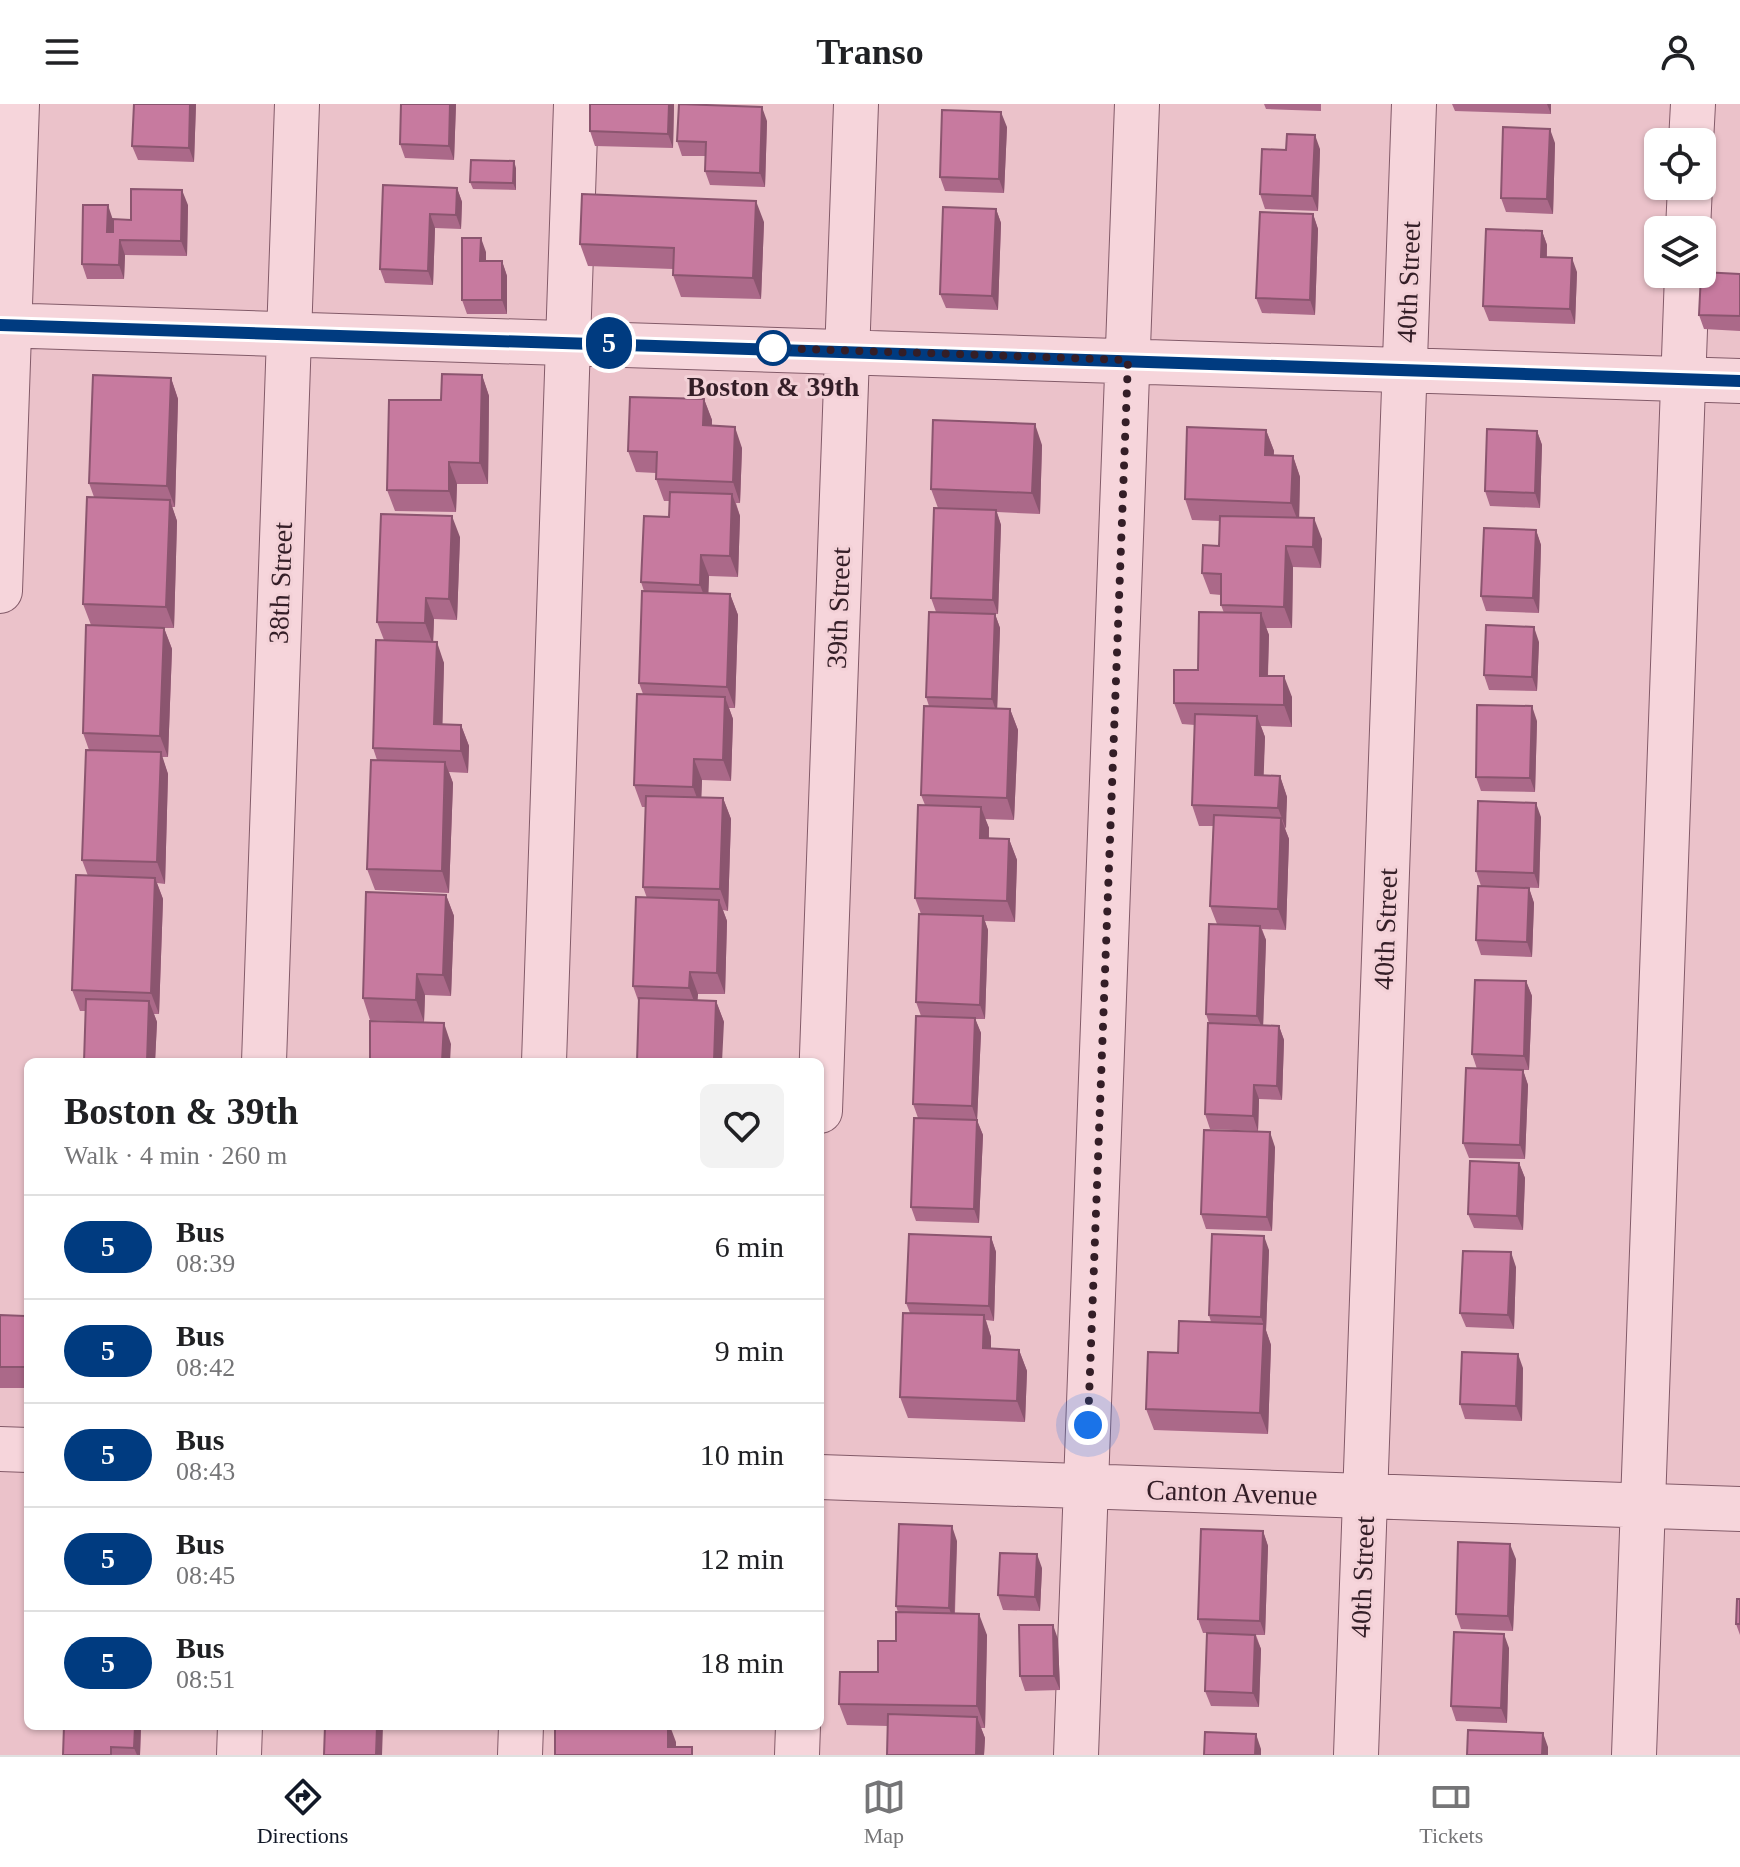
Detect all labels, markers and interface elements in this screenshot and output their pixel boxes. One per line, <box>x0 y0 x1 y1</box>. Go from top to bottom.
icon: menu <box>40 30 84 74</box>
icon: person <box>1656 30 1700 74</box>
text: Transo <box>816 32 924 72</box>
map controls <box>1644 128 1716 288</box>
button: locate <box>1644 128 1716 200</box>
button: layers <box>1644 216 1716 288</box>
street label: 40th Street <box>1391 220 1426 344</box>
line badge: 5 <box>583 317 635 369</box>
text: 5 <box>602 327 616 358</box>
marker: Boston & 39th <box>756 331 790 365</box>
place label: Boston & 39th <box>687 371 860 402</box>
street label: 38th Street <box>263 521 298 645</box>
street label: 39th Street <box>821 546 856 670</box>
street label: 40th Street <box>1368 867 1403 991</box>
button: heart <box>700 1084 784 1168</box>
text: Boston & 39th <box>64 1090 298 1132</box>
text: Walk · 4 min · 260 m <box>64 1141 287 1170</box>
text: Bus <box>176 1215 224 1248</box>
text: 6 min <box>715 1230 784 1263</box>
text: 5 <box>101 1231 115 1262</box>
text: 08:39 <box>176 1249 235 1278</box>
text: Bus <box>176 1319 224 1352</box>
text: 9 min <box>715 1334 784 1367</box>
text: 5 <box>101 1335 115 1366</box>
text: 08:42 <box>176 1353 235 1382</box>
your location <box>1068 1405 1108 1445</box>
text: Bus <box>176 1423 224 1456</box>
text: 10 min <box>700 1438 784 1471</box>
text: 5 <box>101 1439 115 1470</box>
text: 08:43 <box>176 1457 235 1486</box>
street label: Canton Avenue <box>1146 1474 1318 1511</box>
street label: 40th Street <box>1345 1515 1380 1639</box>
text: Bus <box>176 1527 224 1560</box>
text: 12 min <box>700 1542 784 1575</box>
text: 5 <box>101 1543 115 1574</box>
text: 08:45 <box>176 1561 235 1590</box>
text: Bus <box>176 1631 224 1664</box>
text: 18 min <box>700 1646 784 1679</box>
text: 5 <box>101 1647 115 1678</box>
text: 08:51 <box>176 1665 235 1694</box>
tab: Directions <box>257 1775 348 1849</box>
tab: Map <box>862 1775 906 1849</box>
tab: Tickets <box>1419 1775 1483 1849</box>

